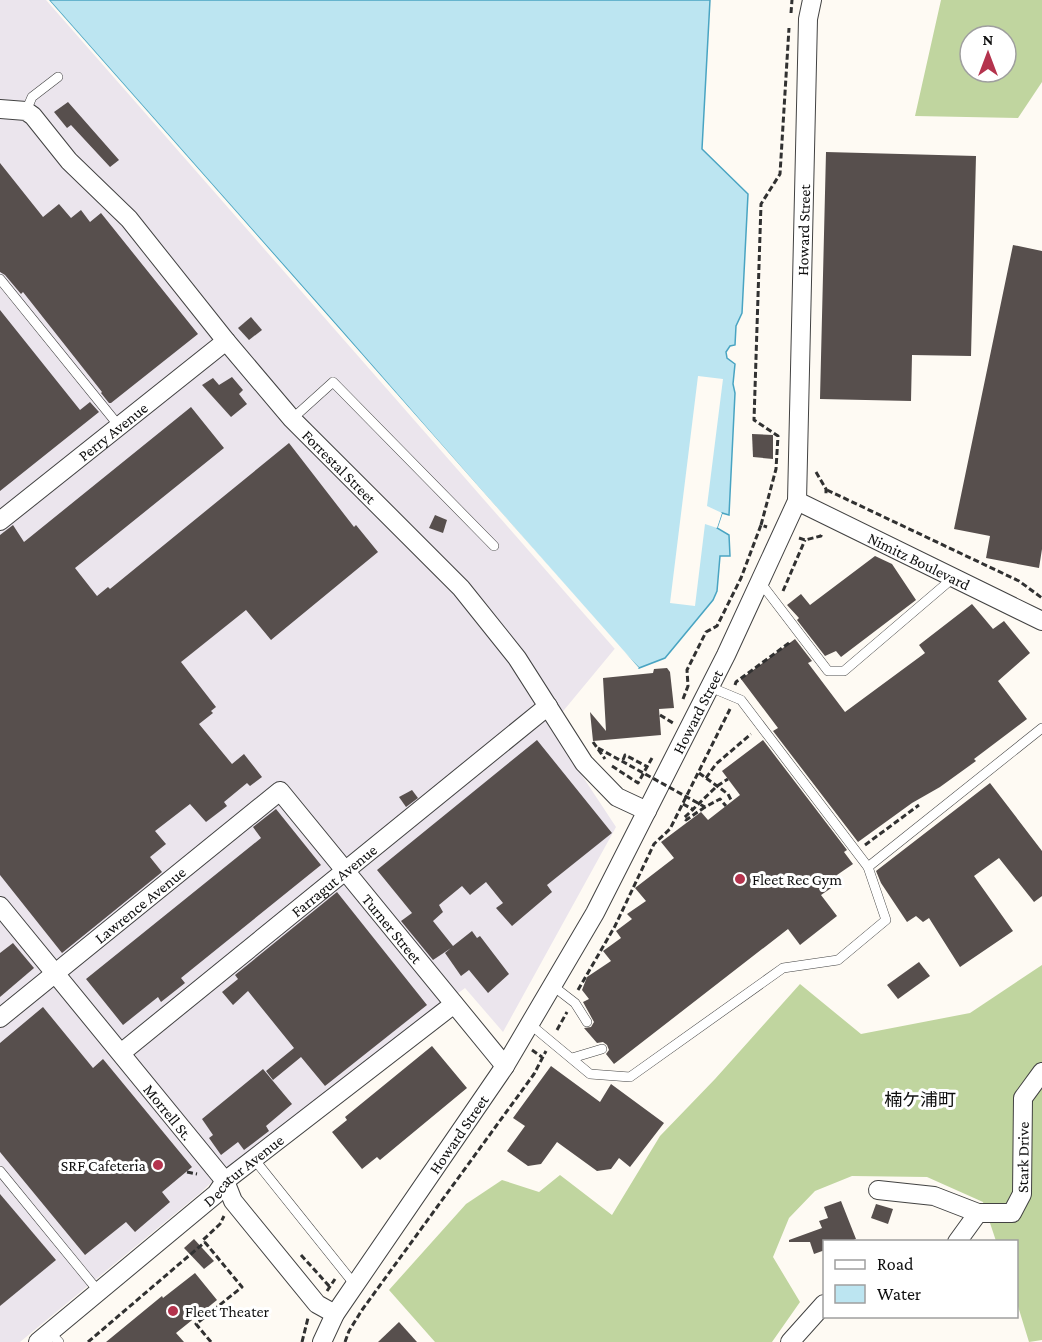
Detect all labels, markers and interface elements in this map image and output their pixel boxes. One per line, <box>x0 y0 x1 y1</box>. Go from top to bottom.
north arrow <box>958 24 1018 84</box>
text: N <box>983 31 994 48</box>
street label: Howard Street <box>794 183 813 276</box>
street label: Perry Avenue <box>75 399 151 464</box>
street label: Forrestal Street <box>299 426 380 507</box>
street label: Nimitz Boulevard <box>865 529 973 593</box>
street label: Howard Street <box>669 666 726 756</box>
street label: Farragut Avenue <box>288 840 380 920</box>
street label: Lawrence Avenue <box>91 863 189 946</box>
place label: Fleet Rec Gym <box>752 871 842 889</box>
marker: Fleet Rec Gym <box>733 872 747 886</box>
street label: Turner Street <box>359 890 426 967</box>
street label: Morrell St. <box>141 1081 196 1143</box>
district label: 楠ケ浦町 <box>884 1090 956 1110</box>
street label: Howard Street <box>425 1091 492 1177</box>
street label: Stark Drive <box>1014 1122 1031 1193</box>
street label: Decatur Avenue <box>200 1131 287 1210</box>
place label: SRF Cafeteria <box>61 1157 147 1174</box>
marker: SRF Cafeteria <box>151 1158 165 1172</box>
legend <box>823 1240 1018 1318</box>
text: Road <box>877 1254 914 1274</box>
text: Water <box>877 1284 922 1304</box>
place label: Fleet Theater <box>185 1303 269 1320</box>
marker: Fleet Theater <box>166 1304 180 1318</box>

